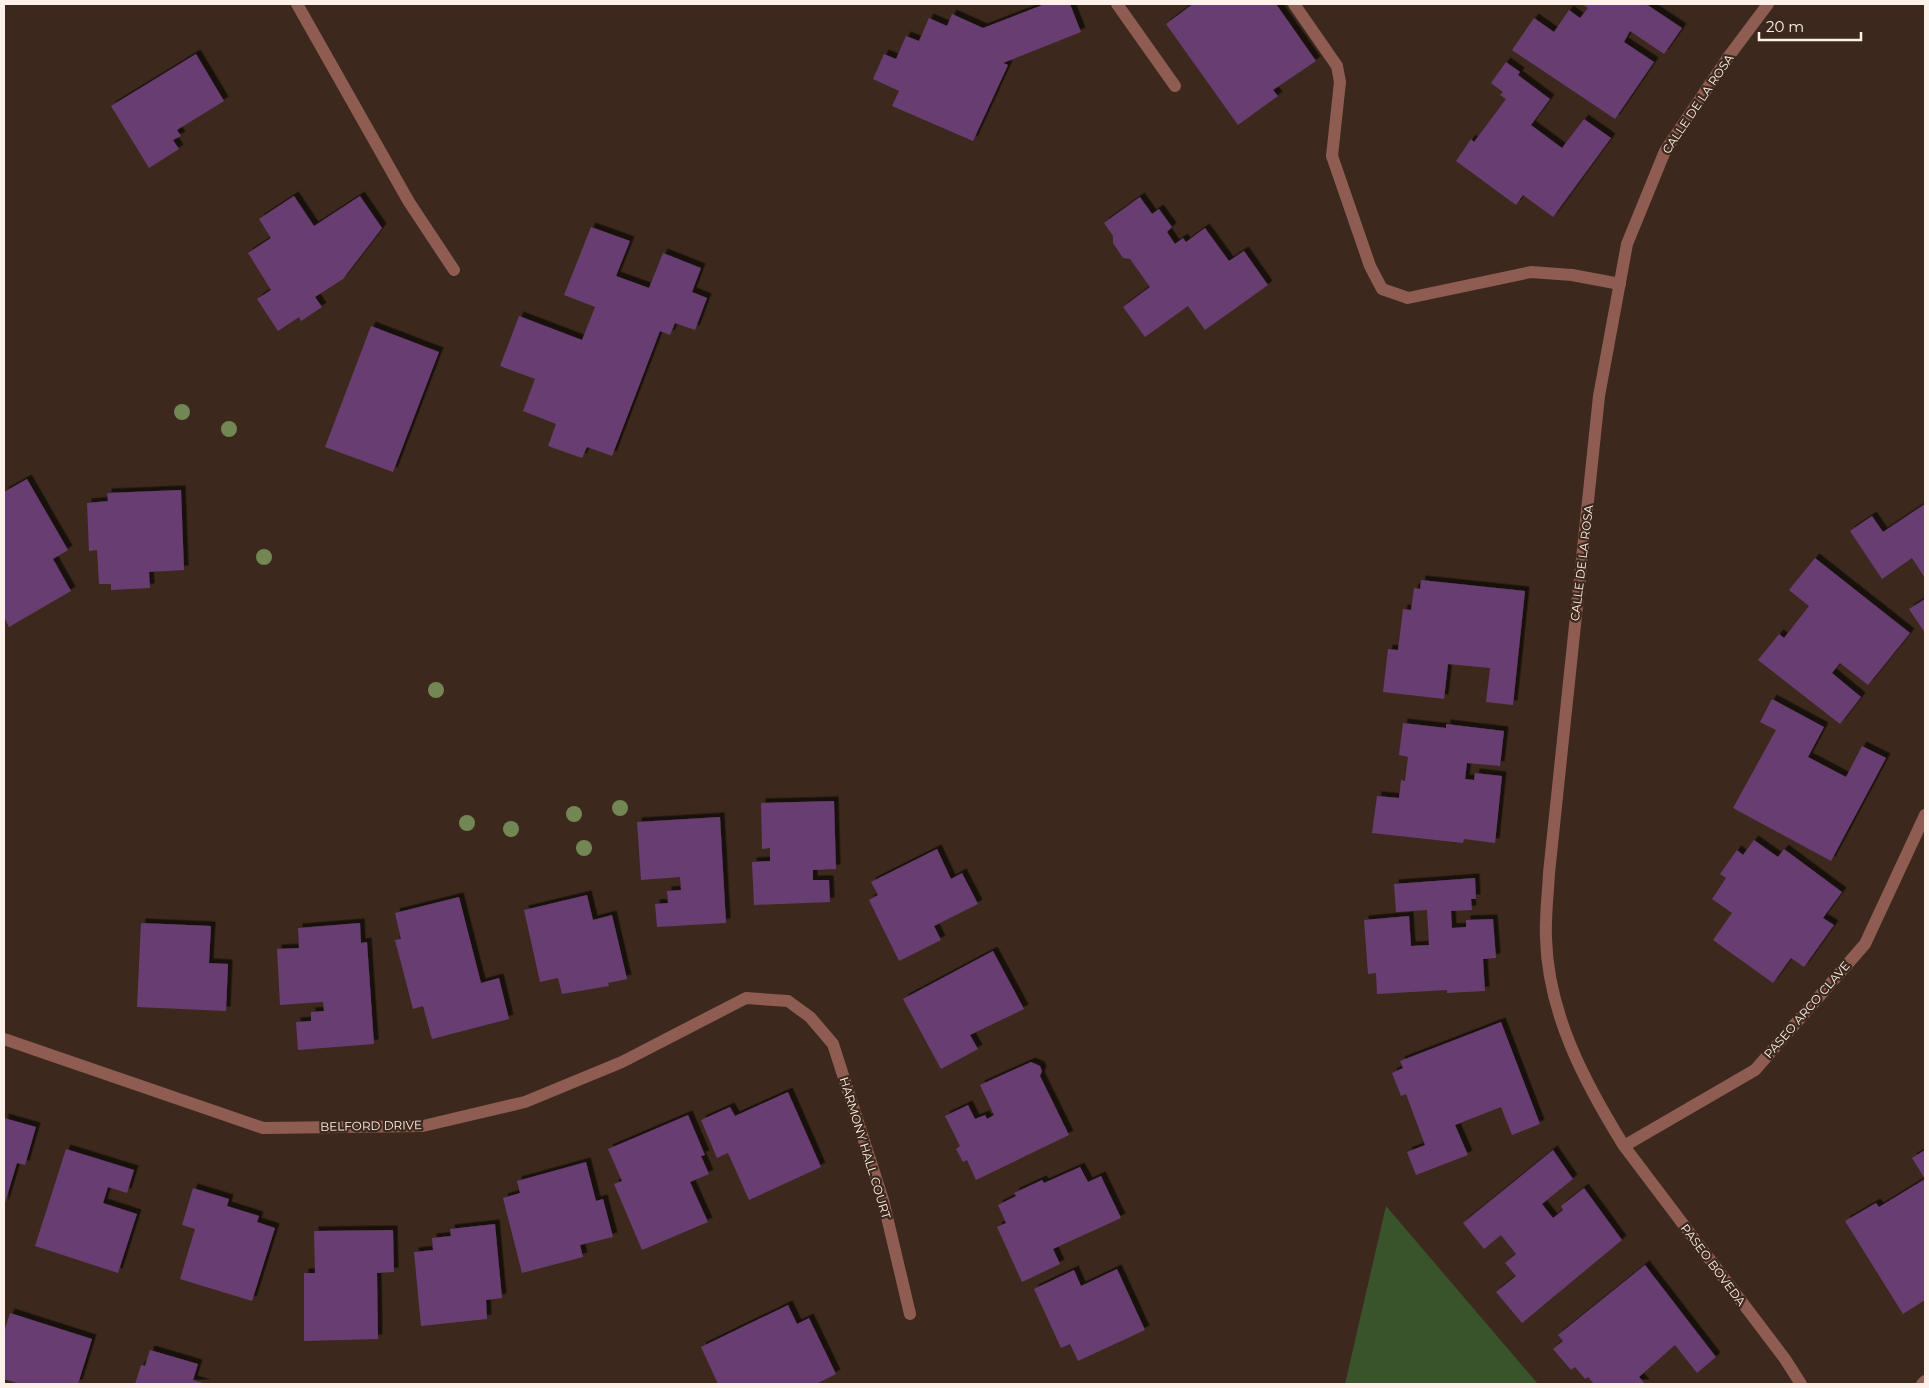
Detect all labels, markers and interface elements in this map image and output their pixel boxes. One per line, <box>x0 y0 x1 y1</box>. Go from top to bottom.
scale bar <box>1759 10 1862 42</box>
text: 20 m <box>1766 17 1804 36</box>
street label: CALLE DE LA ROSA <box>1659 51 1737 156</box>
street label: CALLE DE LA ROSA <box>1567 504 1596 622</box>
street label: PASEO ARCO CLAVE <box>1760 958 1853 1061</box>
street label: HARMONY HALL COURT <box>837 1075 894 1221</box>
street label: BELFORD DRIVE <box>320 1117 422 1134</box>
street label: PASEO BOVEDA <box>1678 1221 1749 1309</box>

